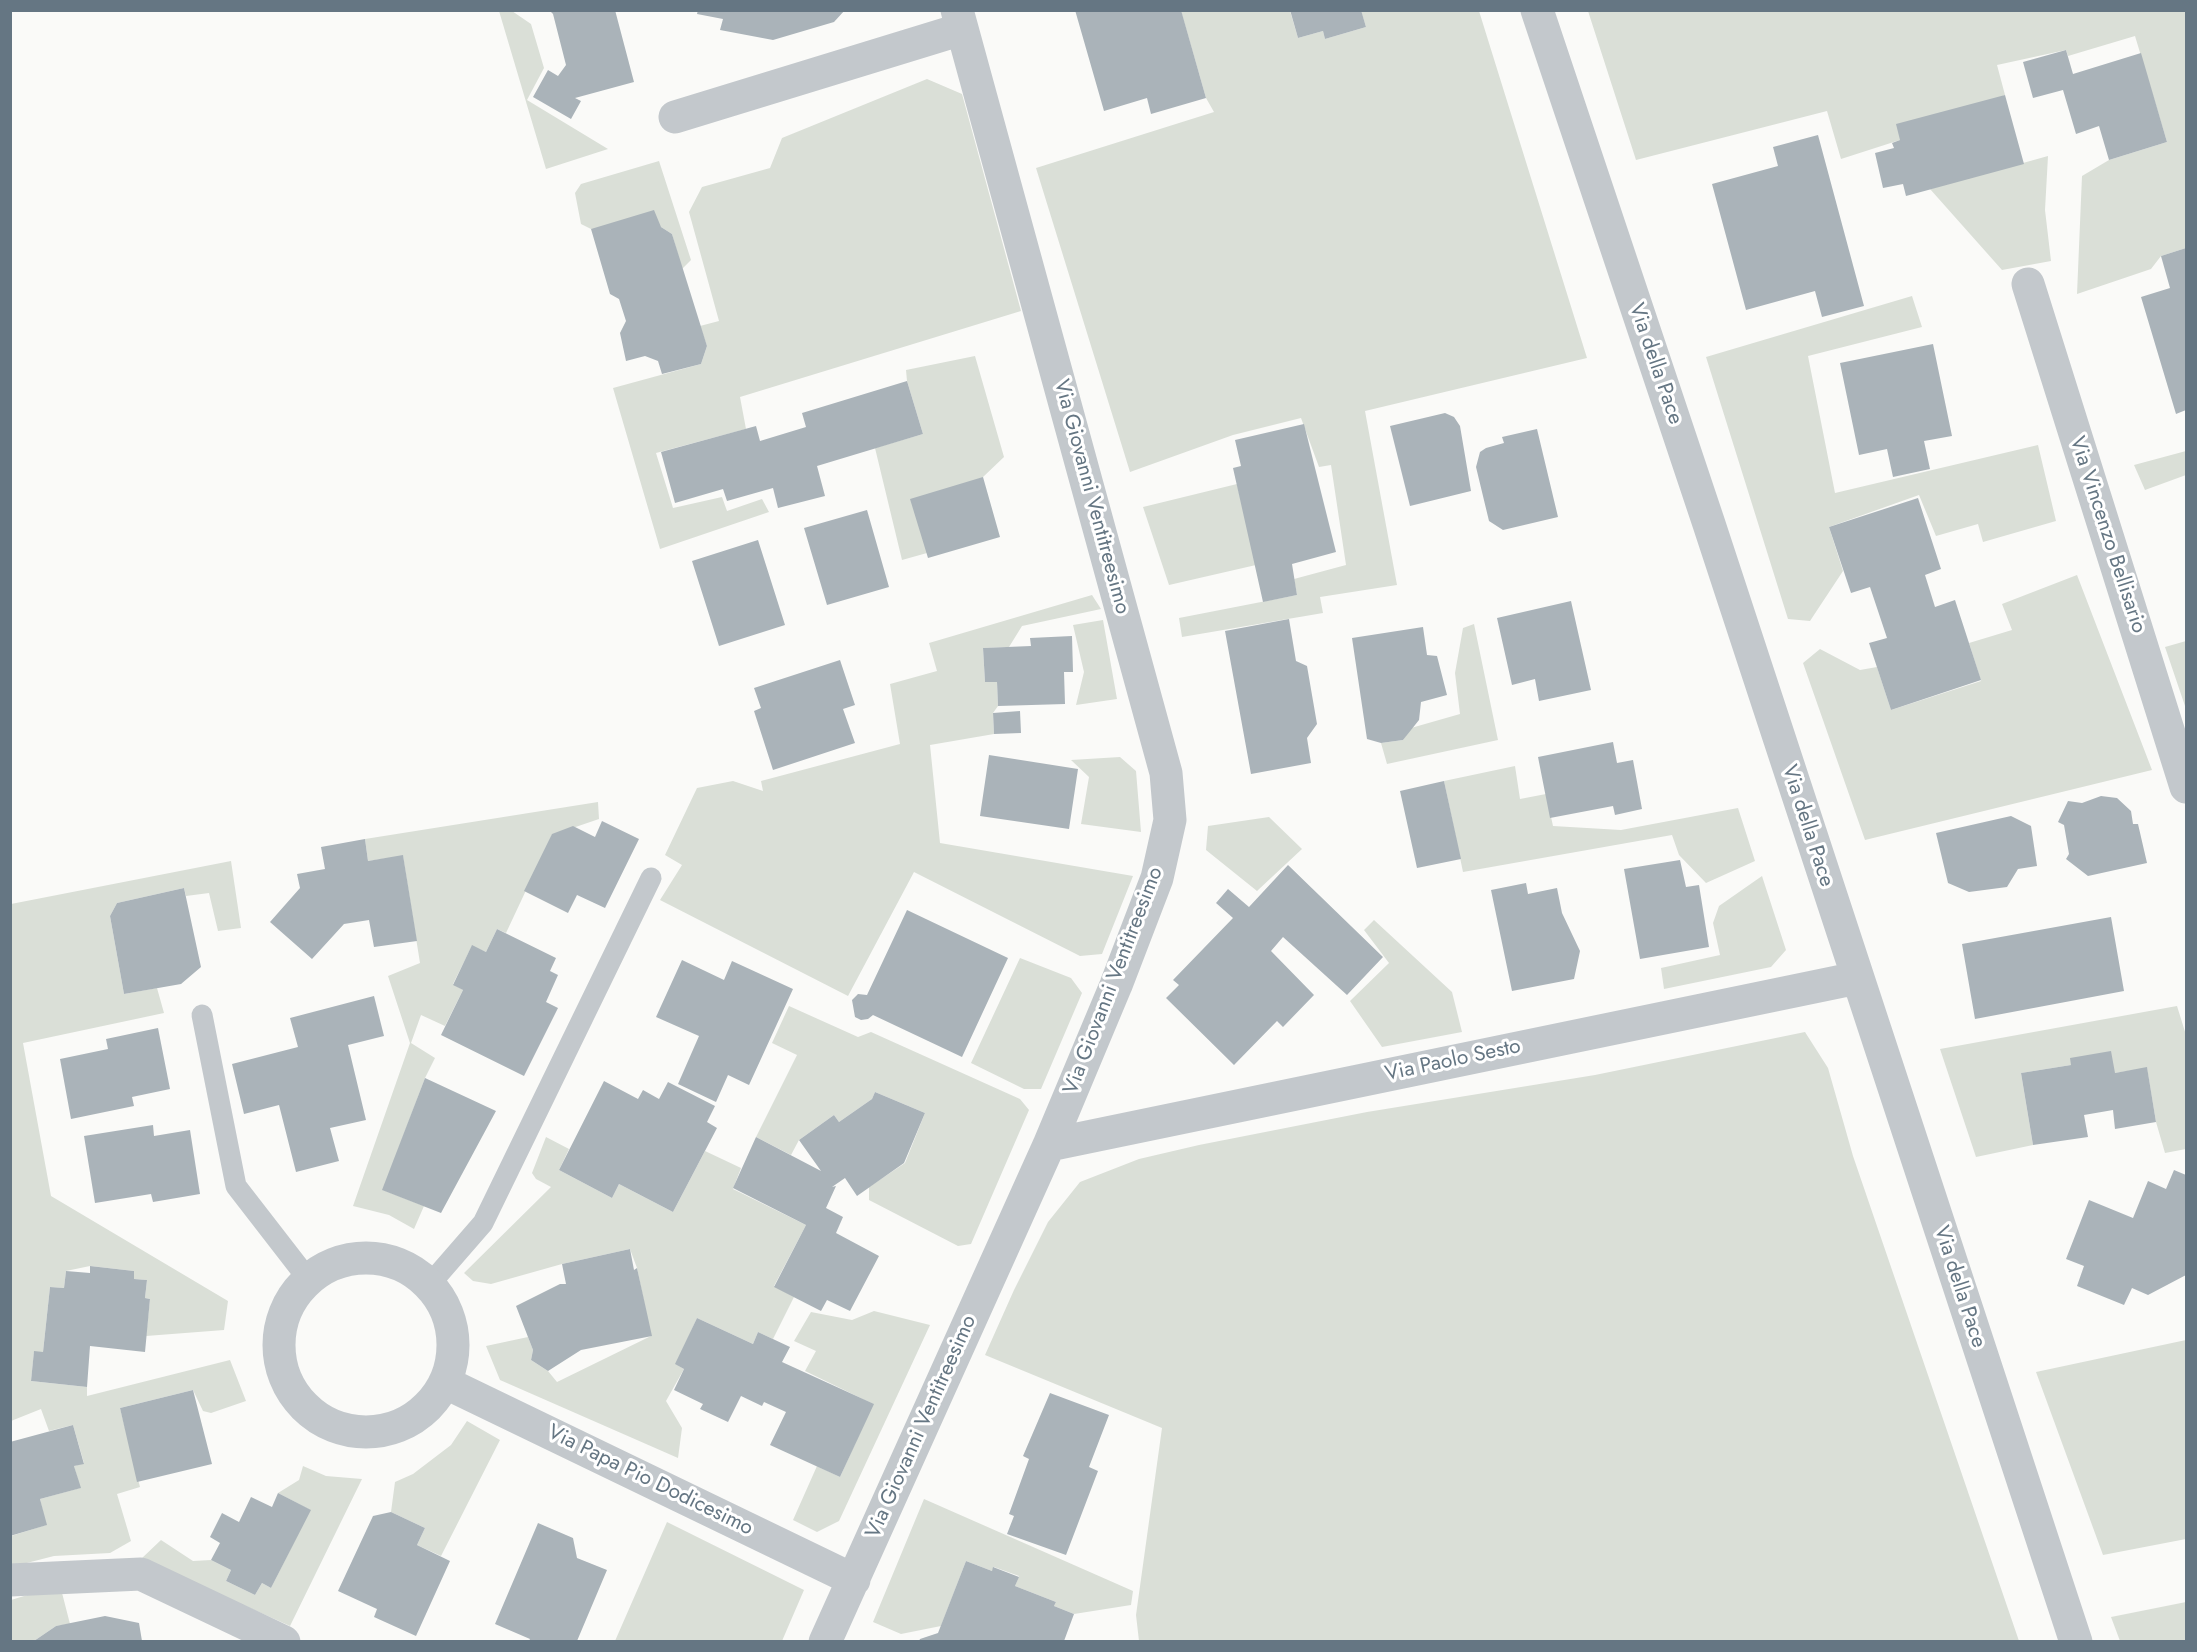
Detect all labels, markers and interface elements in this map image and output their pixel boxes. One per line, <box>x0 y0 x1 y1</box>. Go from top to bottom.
street label: Via della Pace <box>1623 300 1687 428</box>
street label: Via Giovanni Ventitreesimo <box>1048 377 1134 617</box>
street label: Via Vincenzo Bellisario <box>2063 433 2151 637</box>
street label: Via della Pace <box>1775 762 1839 890</box>
street label: Via Giovanni Ventitreesimo <box>1059 864 1169 1098</box>
street label: Via Paolo Sesto <box>1383 1034 1523 1088</box>
street label: Via della Pace <box>1927 1223 1991 1351</box>
street label: Via Giovanni Ventitreesimo <box>861 1312 983 1542</box>
street label: Via Papa Pio Dodicesimo <box>543 1420 757 1542</box>

